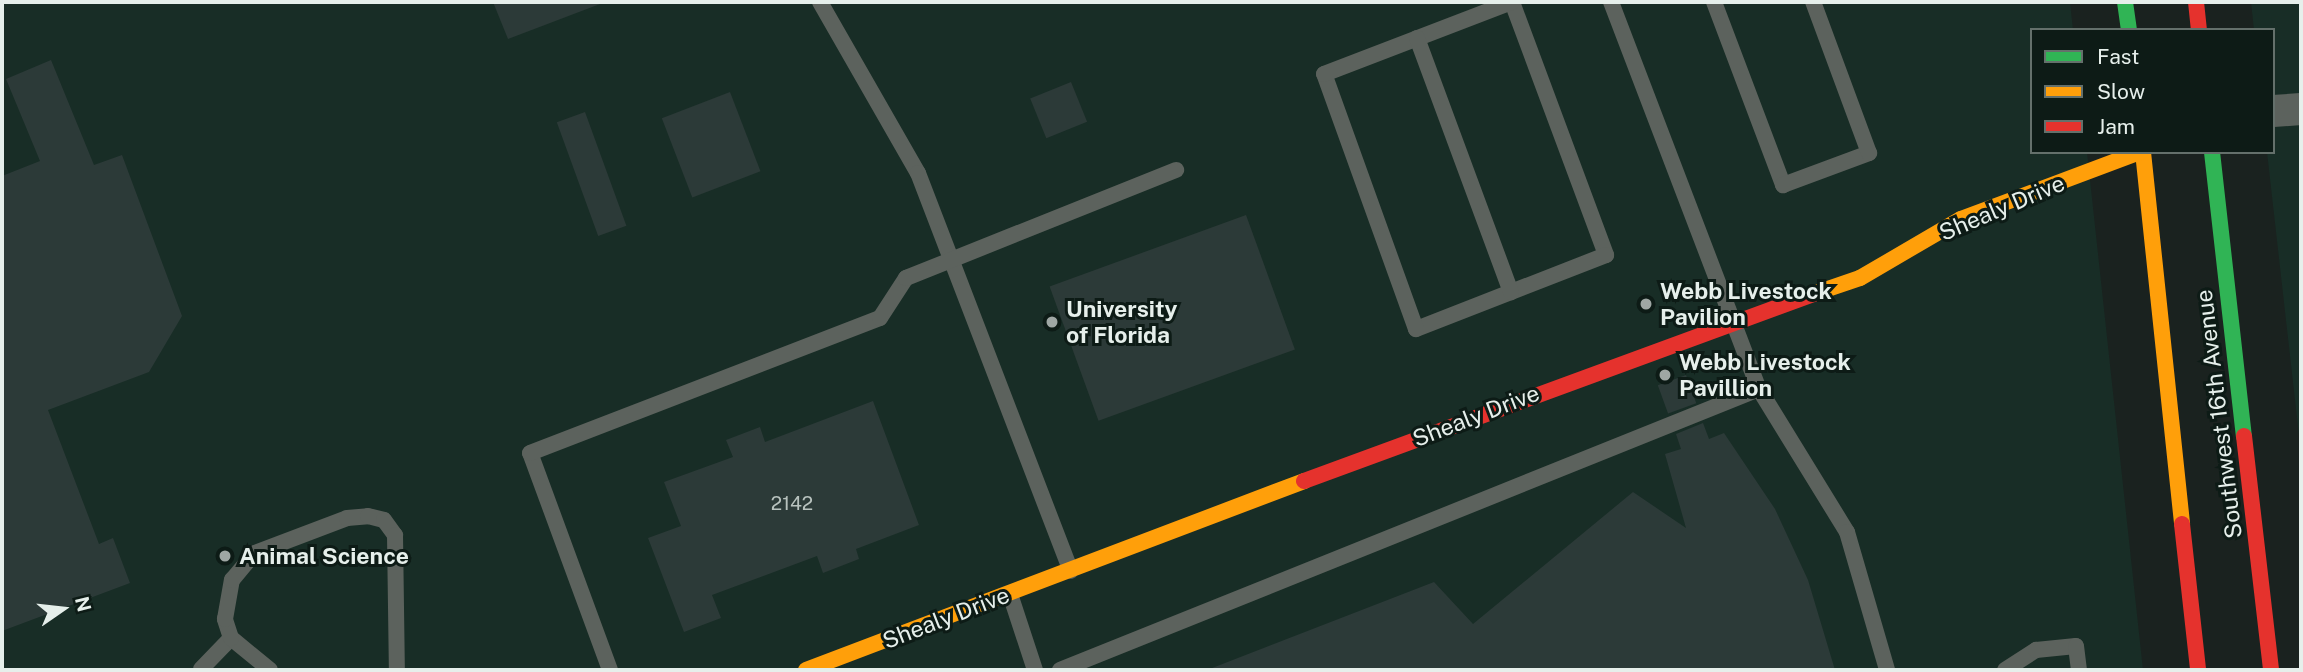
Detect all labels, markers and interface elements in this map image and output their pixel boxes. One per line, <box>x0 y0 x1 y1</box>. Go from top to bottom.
legend <box>2030 28 2275 154</box>
text: Fast <box>2097 44 2139 69</box>
text: Slow <box>2097 79 2145 104</box>
text: Jam <box>2097 114 2135 139</box>
street label: Shealy Drive <box>1935 169 2069 247</box>
place label: Webb Livestock Pavilion <box>1660 277 1832 331</box>
street label: Southwest 16th Avenue <box>2190 288 2248 540</box>
place label: University of Florida <box>1066 295 1178 349</box>
marker: Webb Livestock Pavilion <box>1638 296 1654 312</box>
marker: University of Florida <box>1044 314 1060 330</box>
place label: Webb Livestock Pavillion <box>1679 348 1851 402</box>
marker: Webb Livestock Pavillion <box>1657 367 1673 383</box>
street label: Shealy Drive <box>1409 379 1543 453</box>
house number: 2142 <box>771 493 813 515</box>
place label: Animal Science <box>239 542 409 570</box>
marker: Animal Science <box>217 548 233 564</box>
north arrow <box>28 574 98 644</box>
street label: Shealy Drive <box>879 581 1013 655</box>
text: N <box>71 594 96 614</box>

